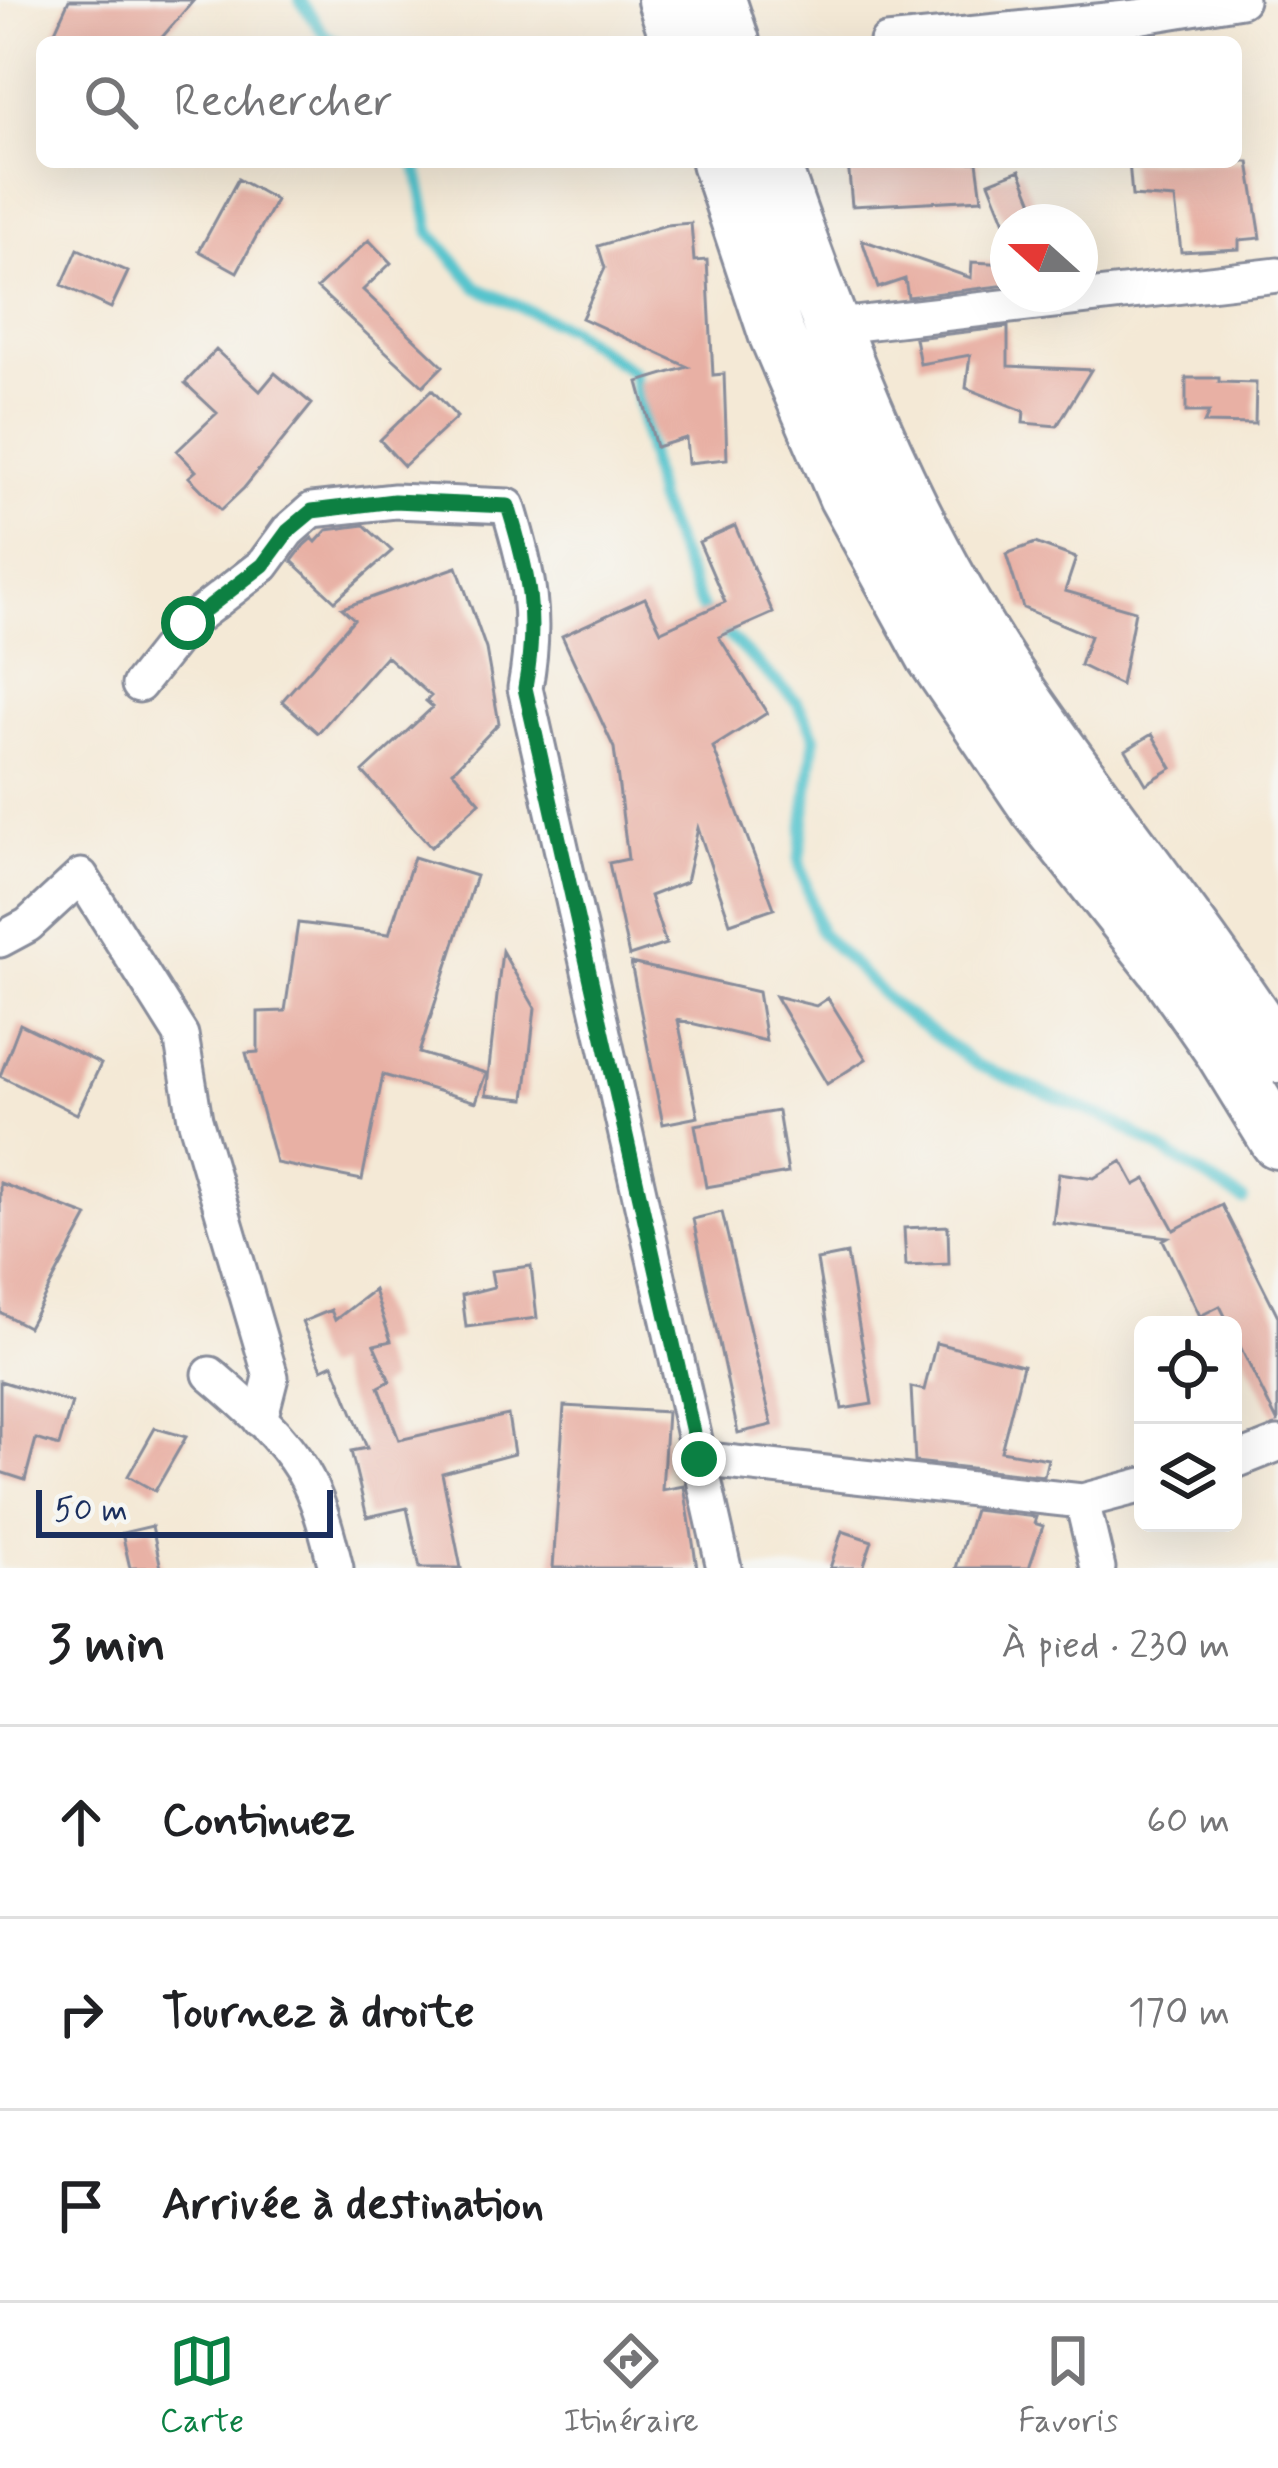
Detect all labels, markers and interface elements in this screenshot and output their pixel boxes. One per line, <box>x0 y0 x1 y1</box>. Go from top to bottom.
search box <box>36 36 1242 168</box>
icon: search <box>78 69 144 135</box>
text: Rechercher <box>174 73 393 132</box>
north arrow <box>990 204 1098 312</box>
route start <box>161 596 215 650</box>
map controls <box>1134 1316 1242 1532</box>
button: locate <box>1134 1316 1242 1424</box>
button: layers <box>1134 1424 1242 1532</box>
route end <box>672 1432 726 1486</box>
scale bar <box>36 1484 333 1537</box>
text: 50 m <box>54 1489 128 1533</box>
text: 3 min <box>48 1613 166 1679</box>
text: À pied · 230 m <box>1002 1621 1230 1672</box>
icon: ahead <box>48 1789 114 1855</box>
text: Continuez <box>162 1792 355 1851</box>
text: 60 m <box>1146 1796 1230 1847</box>
icon: right <box>48 1981 114 2047</box>
text: Tournez à droite <box>162 1984 475 2043</box>
text: 170 m <box>1128 1988 1230 2039</box>
icon: arrive <box>48 2173 114 2239</box>
text: Arrivée à destination <box>162 2176 544 2235</box>
tab: Carte <box>160 2328 244 2444</box>
tab: Itinéraire <box>563 2328 699 2444</box>
tab: Favoris <box>1018 2328 1118 2444</box>

